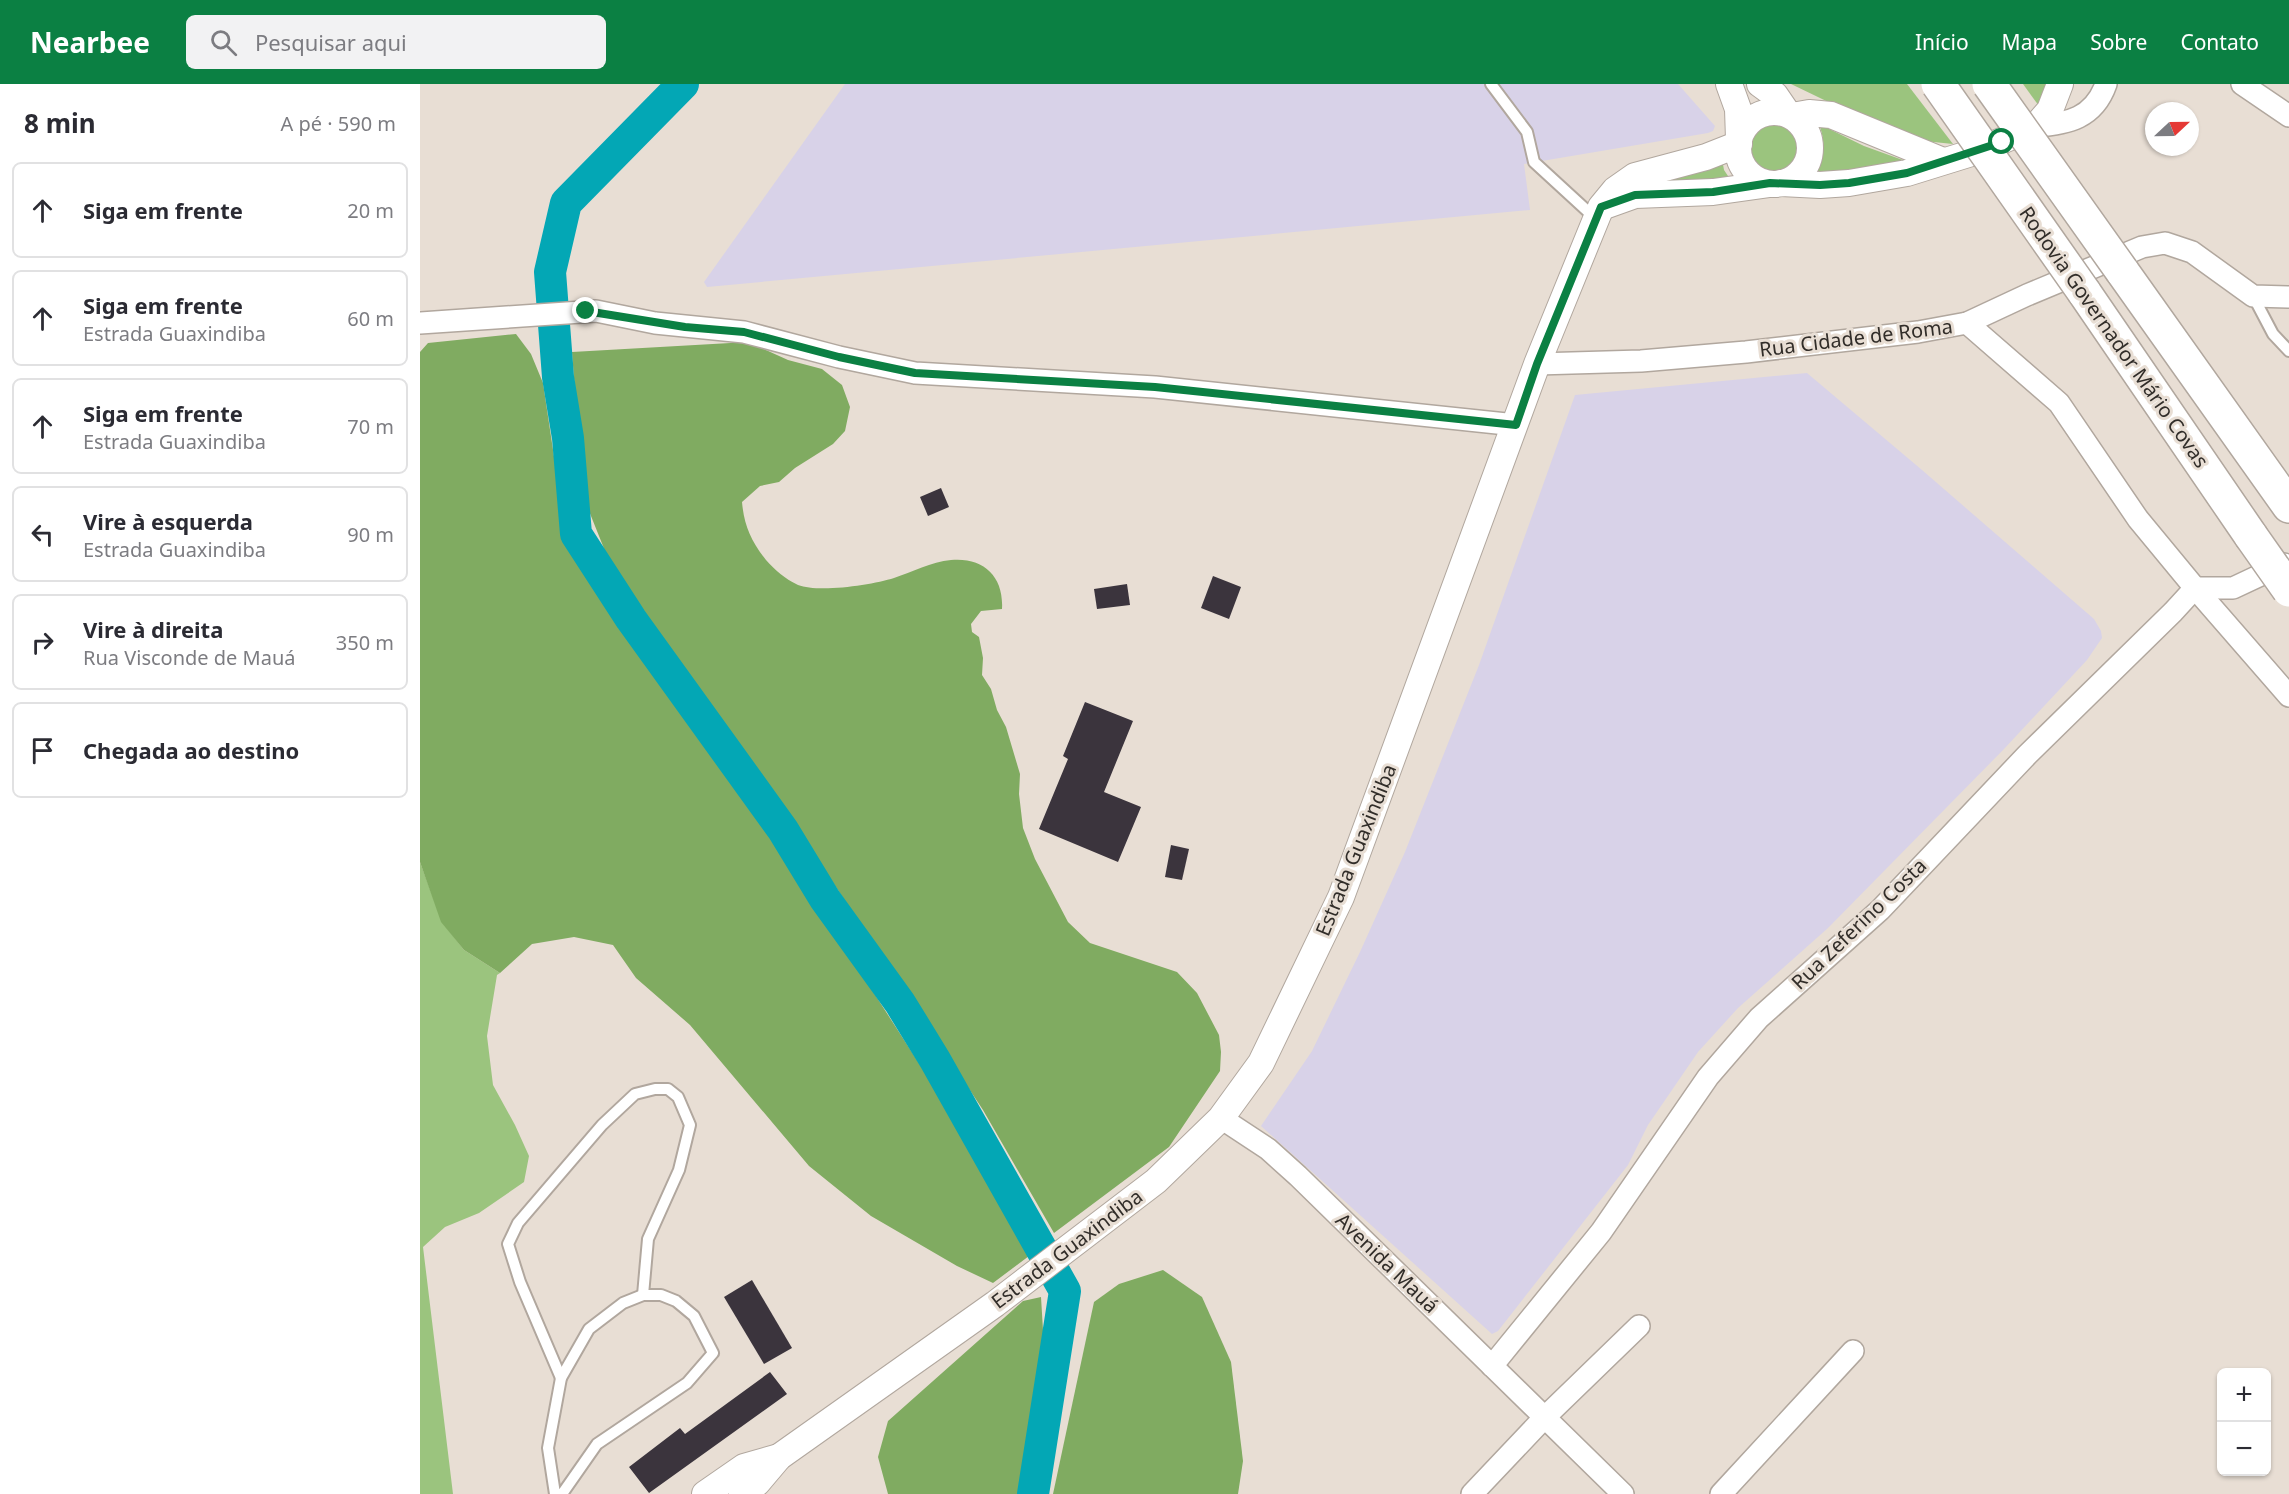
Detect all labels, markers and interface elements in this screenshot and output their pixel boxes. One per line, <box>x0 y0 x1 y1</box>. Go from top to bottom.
search box <box>186 15 606 69</box>
text: Nearbee <box>30 23 150 61</box>
icon: search <box>207 26 240 59</box>
text: Pesquisar aqui <box>255 27 407 57</box>
text: Início <box>1915 28 1969 56</box>
text: Mapa <box>2002 28 2057 56</box>
text: Sobre <box>2090 28 2147 56</box>
text: Contato <box>2180 28 2259 56</box>
north arrow <box>2145 102 2199 156</box>
text: 8 min <box>24 105 96 141</box>
text: A pé · 590 m <box>280 110 396 137</box>
route start <box>1988 128 2014 154</box>
icon: ahead <box>26 194 59 227</box>
text: Siga em frente <box>83 195 243 225</box>
text: 20 m <box>347 197 394 224</box>
street label: Rodovia Governador Mário Covas <box>2014 201 2215 473</box>
text: Siga em frente <box>83 290 243 320</box>
route end <box>572 297 598 323</box>
icon: ahead <box>26 302 59 335</box>
text: 60 m <box>347 305 394 332</box>
street label: Rua Cidade de Roma <box>1758 312 1954 363</box>
text: Estrada Guaxindiba <box>83 320 266 347</box>
text: Siga em frente <box>83 398 243 428</box>
icon: ahead <box>26 410 59 443</box>
text: 70 m <box>347 413 394 440</box>
text: Estrada Guaxindiba <box>83 428 266 455</box>
text: Vire à esquerda <box>83 506 253 536</box>
icon: left <box>26 518 59 551</box>
text: 90 m <box>347 521 394 548</box>
text: Estrada Guaxindiba <box>83 536 266 563</box>
text: Vire à direita <box>83 614 223 644</box>
icon: right <box>26 626 59 659</box>
text: 350 m <box>336 629 394 656</box>
text: Rua Visconde de Mauá <box>83 644 296 671</box>
icon: arrive <box>26 734 59 767</box>
text: Chegada ao destino <box>83 735 299 765</box>
street label: Estrada Guaxindiba <box>1309 760 1402 940</box>
street label: Rua Zeferino Costa <box>1785 852 1932 995</box>
street label: Estrada Guaxindiba <box>986 1183 1148 1314</box>
street label: Avenida Mauá <box>1330 1207 1445 1319</box>
map controls <box>2217 1368 2271 1476</box>
button: + <box>2217 1368 2271 1422</box>
button: − <box>2217 1422 2271 1476</box>

